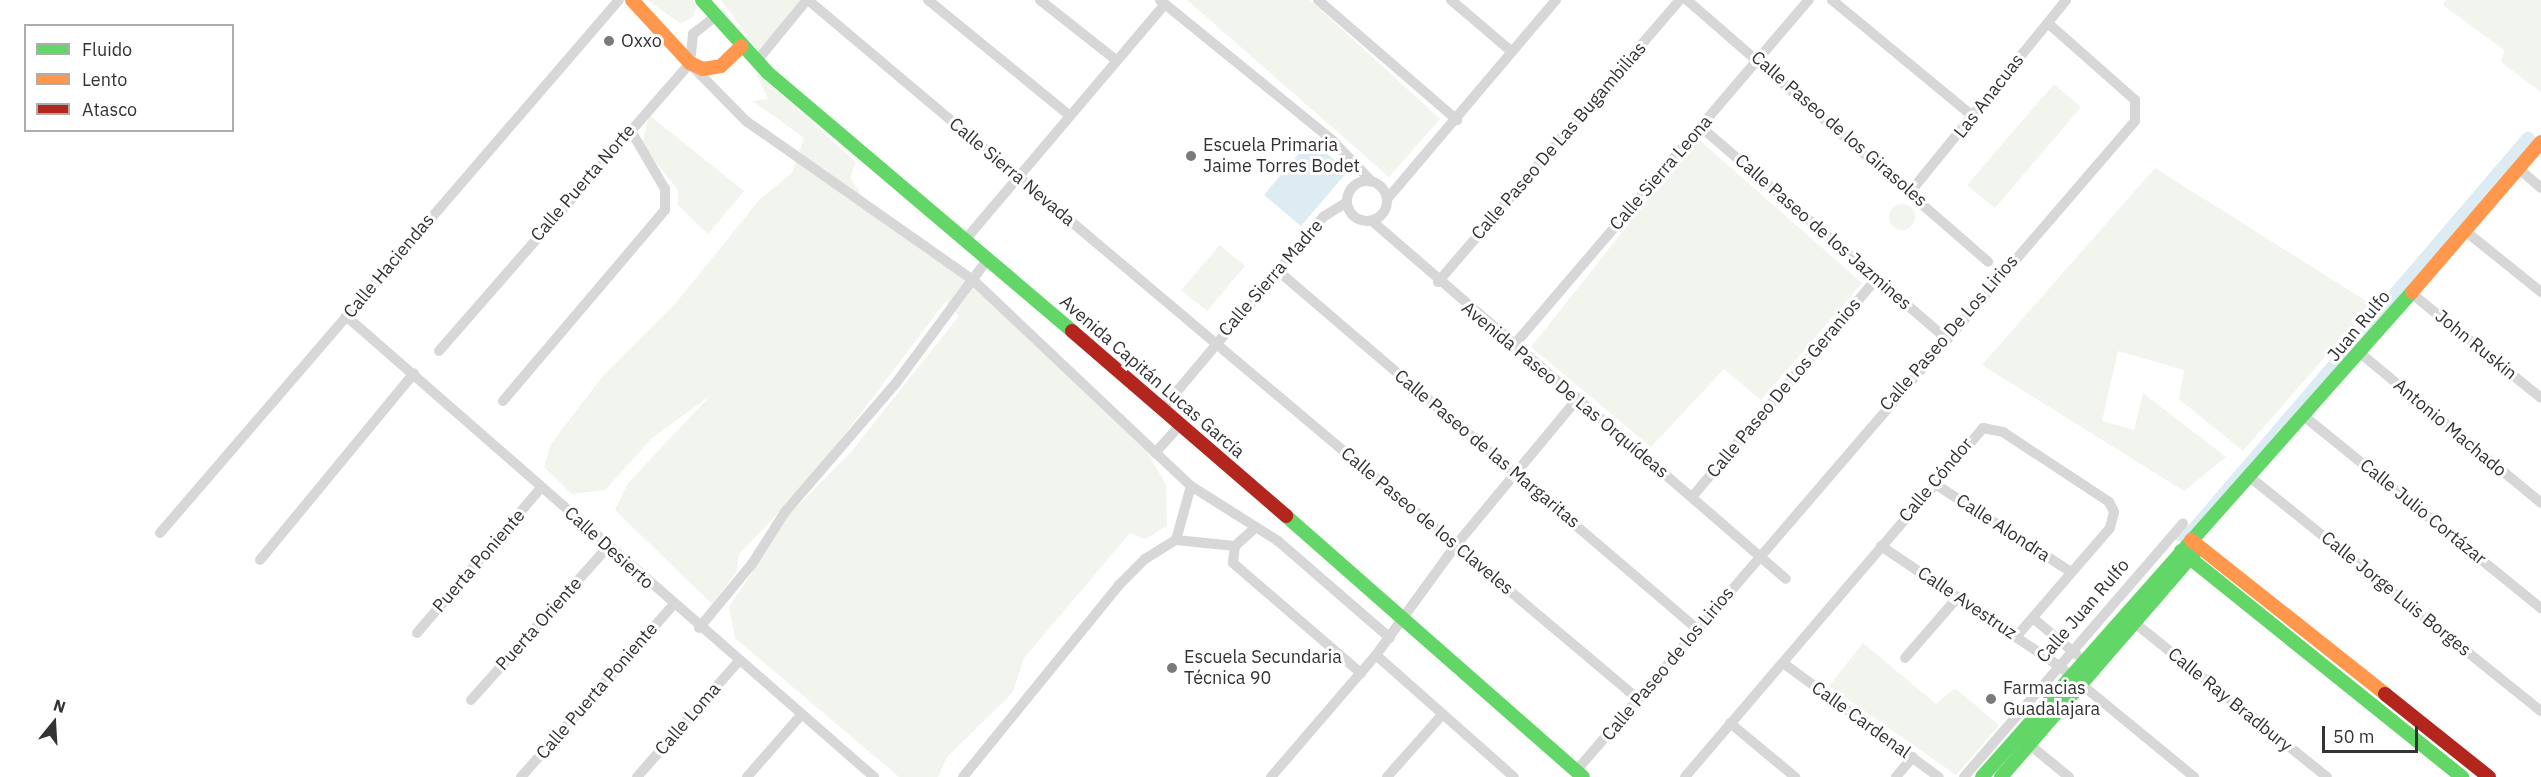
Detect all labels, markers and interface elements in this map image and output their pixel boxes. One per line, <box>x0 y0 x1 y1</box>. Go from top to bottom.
legend <box>24 24 234 132</box>
place label: Oxxo <box>621 30 662 52</box>
marker: Oxxo <box>602 34 616 48</box>
text: Fluido <box>82 38 132 61</box>
street label: Calle Paseo De Las Bugambilias <box>1467 38 1651 244</box>
street label: Calle Paseo de los Girasoles <box>1747 47 1931 211</box>
street label: Las Anacuas <box>1950 50 2028 142</box>
text: Lento <box>82 68 127 91</box>
text: Atasco <box>82 98 137 121</box>
street label: Calle Sierra Leona <box>1605 111 1717 235</box>
street label: Calle Sierra Nevada <box>945 113 1079 231</box>
street label: Calle Puerta Norte <box>526 120 640 246</box>
place label: Escuela Primaria Jaime Torres Bodet <box>1203 135 1360 178</box>
marker: Escuela Primaria Jaime Torres Bodet <box>1184 149 1198 163</box>
street label: Calle Paseo de los Jazmines <box>1730 149 1916 315</box>
street label: Calle Haciendas <box>339 209 439 323</box>
street label: Calle Sierra Madre <box>1214 215 1328 341</box>
street label: Calle Paseo De Los Lirios <box>1875 251 2023 415</box>
street label: Juan Rulfo <box>2323 286 2395 366</box>
street label: Avenida Capitán Lucas García <box>1055 291 1249 463</box>
street label: Calle Paseo De Los Geranios <box>1702 294 1866 482</box>
street label: Avenida Paseo De Las Orquídeas <box>1457 297 1673 483</box>
street label: John Ruskin <box>2431 306 2521 384</box>
street label: Calle Paseo de las Margaritas <box>1390 365 1584 533</box>
street label: Antonio Machado <box>2389 374 2511 482</box>
street label: Calle Cóndor <box>1895 434 1977 526</box>
street label: Calle Paseo de los Claveles <box>1336 443 1518 599</box>
street label: Calle Julio Cortázar <box>2356 454 2490 570</box>
street label: Calle Alondra <box>1952 490 2054 566</box>
street label: Calle Desierto <box>560 502 658 594</box>
street label: Puerta Poniente <box>428 505 530 617</box>
street label: Calle Jorge Luis Borges <box>2317 527 2475 661</box>
street label: Calle Juan Rulfo <box>2032 555 2134 667</box>
street label: Calle Avestruz <box>1913 562 2021 644</box>
street label: Puerta Oriente <box>492 573 586 675</box>
street label: Calle Paseo de los Lirios <box>1597 583 1739 745</box>
street label: Calle Puerta Poniente <box>532 618 662 764</box>
street label: Calle Ray Bradbury <box>2164 643 2296 757</box>
place label: Escuela Secundaria Técnica 90 <box>1184 647 1342 690</box>
marker: Escuela Secundaria Técnica 90 <box>1165 661 1179 675</box>
street label: Calle Cardenal <box>1807 677 1915 763</box>
street label: Calle Loma <box>651 678 725 760</box>
place label: Farmacias Guadalajara <box>2003 678 2100 720</box>
marker: Farmacias Guadalajara <box>1984 692 1998 706</box>
north arrow <box>24 693 84 753</box>
text: N <box>51 695 68 717</box>
scale bar <box>2325 714 2421 752</box>
text: 50 m <box>2333 725 2375 748</box>

